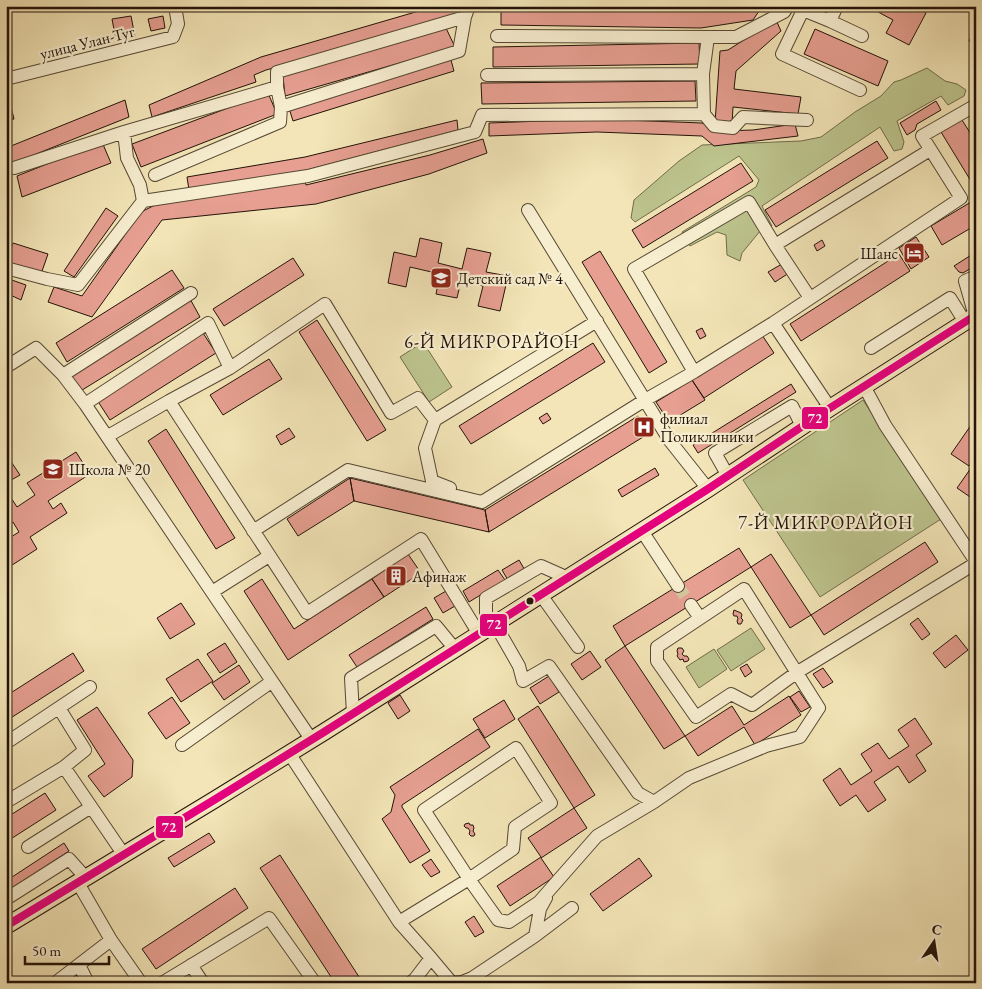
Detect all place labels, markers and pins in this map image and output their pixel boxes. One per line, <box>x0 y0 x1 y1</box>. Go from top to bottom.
hotel icon: Шанс <box>902 241 926 265</box>
place label: Шанс <box>860 243 898 264</box>
school or university icon: Детский сад № 4 <box>429 266 453 290</box>
place label: Детский сад № 4 <box>457 268 563 289</box>
place label: филиал Поликлиники <box>660 408 754 447</box>
hospital icon: филиал Поликлиники <box>632 415 656 439</box>
school or university icon: Школа № 20 <box>41 457 65 481</box>
place label: Школа № 20 <box>69 459 150 480</box>
building icon: Афинаж <box>384 564 408 588</box>
place label: Афинаж <box>411 566 467 587</box>
unlabelled marker <box>525 596 535 606</box>

